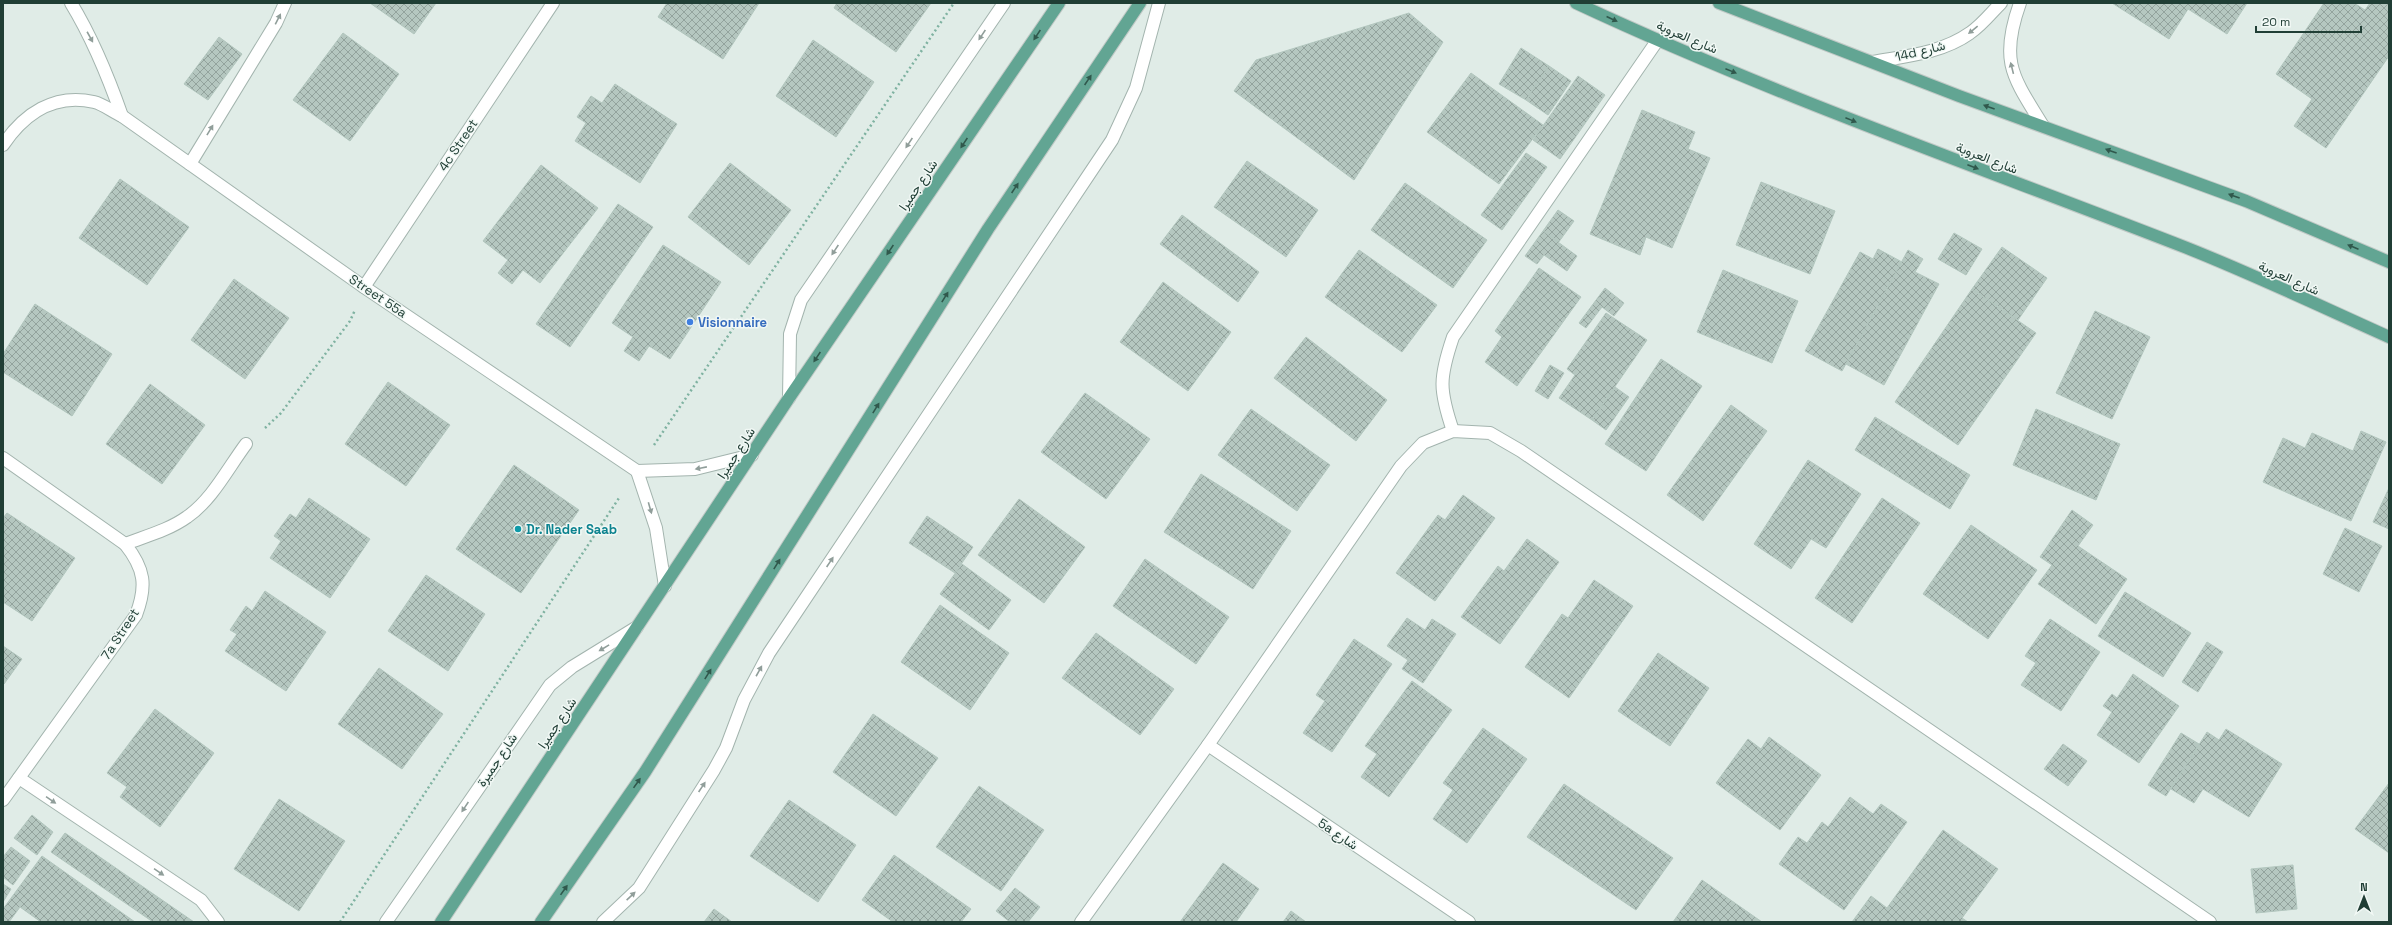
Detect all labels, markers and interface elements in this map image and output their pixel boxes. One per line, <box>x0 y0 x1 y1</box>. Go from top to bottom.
scale bar <box>2256 8 2361 34</box>
one-way arrow <box>274 13 281 25</box>
text: 20 m <box>2262 14 2290 30</box>
one-way arrow <box>1606 17 1618 23</box>
street label: شارع العروبة <box>1653 17 1720 58</box>
one-way arrow <box>1968 26 1979 35</box>
one-way arrow <box>978 30 986 40</box>
one-way arrow <box>1033 30 1041 40</box>
one-way arrow <box>87 31 94 43</box>
street label: 14d شارع <box>1893 37 1947 66</box>
one-way arrow <box>2008 61 2014 74</box>
one-way arrow <box>1725 68 1736 74</box>
one-way arrow <box>1084 75 1092 86</box>
one-way arrow <box>1983 103 1995 109</box>
street label: 4c Street <box>434 116 482 174</box>
one-way arrow <box>1846 118 1858 124</box>
one-way arrow <box>207 124 214 136</box>
one-way arrow <box>905 137 912 148</box>
one-way arrow <box>960 137 968 148</box>
street label: شارع العروبة <box>1953 138 2020 178</box>
one-way arrow <box>2105 148 2117 154</box>
street label: شارع جميرا <box>895 156 942 214</box>
one-way arrow <box>1967 165 1979 171</box>
one-way arrow <box>1011 183 1019 193</box>
one-way arrow <box>2227 193 2239 199</box>
one-way arrow <box>2348 244 2359 250</box>
one-way arrow <box>831 245 839 255</box>
one-way arrow <box>886 245 894 255</box>
street label: شارع العروبة <box>2256 257 2322 300</box>
street label: Street 55a <box>346 270 411 322</box>
one-way arrow <box>941 292 949 302</box>
place label: Visionnaire <box>698 314 767 331</box>
marker: Visionnaire <box>685 317 695 327</box>
one-way arrow <box>813 352 821 362</box>
one-way arrow <box>872 403 880 413</box>
street label: شارع جميرا <box>713 424 760 482</box>
one-way arrow <box>695 465 707 471</box>
one-way arrow <box>647 502 653 514</box>
place label: Dr. Nader Saab <box>526 521 617 538</box>
marker: Dr. Nader Saab <box>513 524 523 534</box>
one-way arrow <box>826 557 834 567</box>
one-way arrow <box>773 559 781 569</box>
street label: 7a Street <box>97 605 143 663</box>
one-way arrow <box>598 644 610 651</box>
one-way arrow <box>756 665 763 677</box>
one-way arrow <box>704 668 711 679</box>
street label: شارع جميرا <box>534 694 581 752</box>
street label: شارع جميرة <box>473 730 522 791</box>
one-way arrow <box>634 777 641 789</box>
one-way arrow <box>698 782 706 792</box>
one-way arrow <box>46 796 56 804</box>
one-way arrow <box>461 802 469 812</box>
street label: 5a شارع <box>1314 814 1361 854</box>
one-way arrow <box>154 868 164 876</box>
north arrow <box>2344 877 2384 917</box>
text: N <box>2360 880 2368 894</box>
one-way arrow <box>560 885 568 895</box>
one-way arrow <box>626 891 636 900</box>

